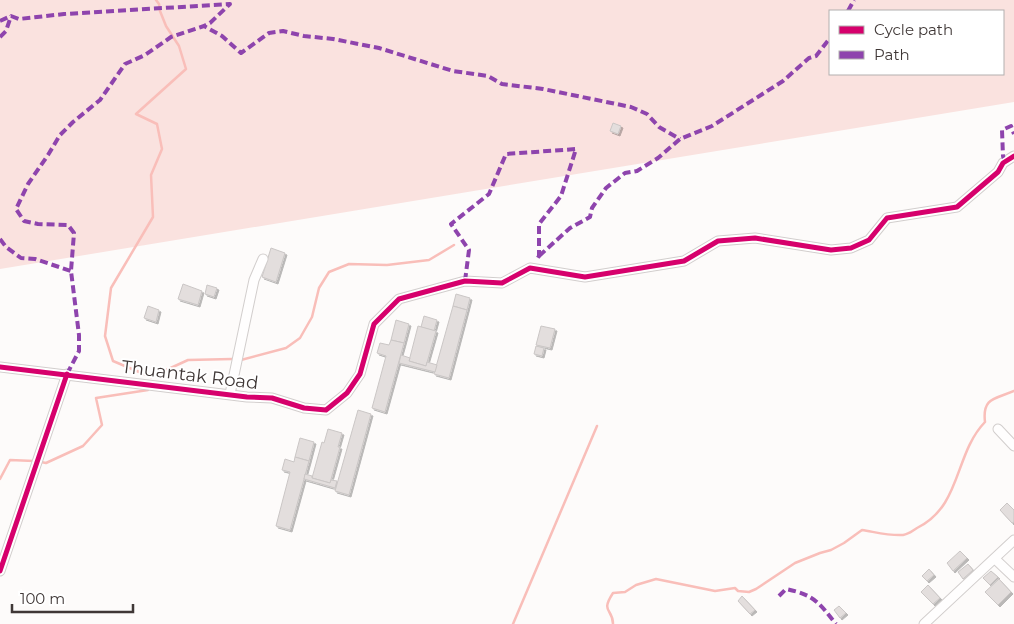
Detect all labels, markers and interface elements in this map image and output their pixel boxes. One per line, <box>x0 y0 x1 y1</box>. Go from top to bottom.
legend <box>829 10 1004 75</box>
text: Cycle path <box>874 20 953 39</box>
text: Path <box>874 45 910 64</box>
street label: Thuantak Road <box>120 356 260 394</box>
scale bar <box>12 582 134 614</box>
text: 100 m <box>20 589 65 608</box>

